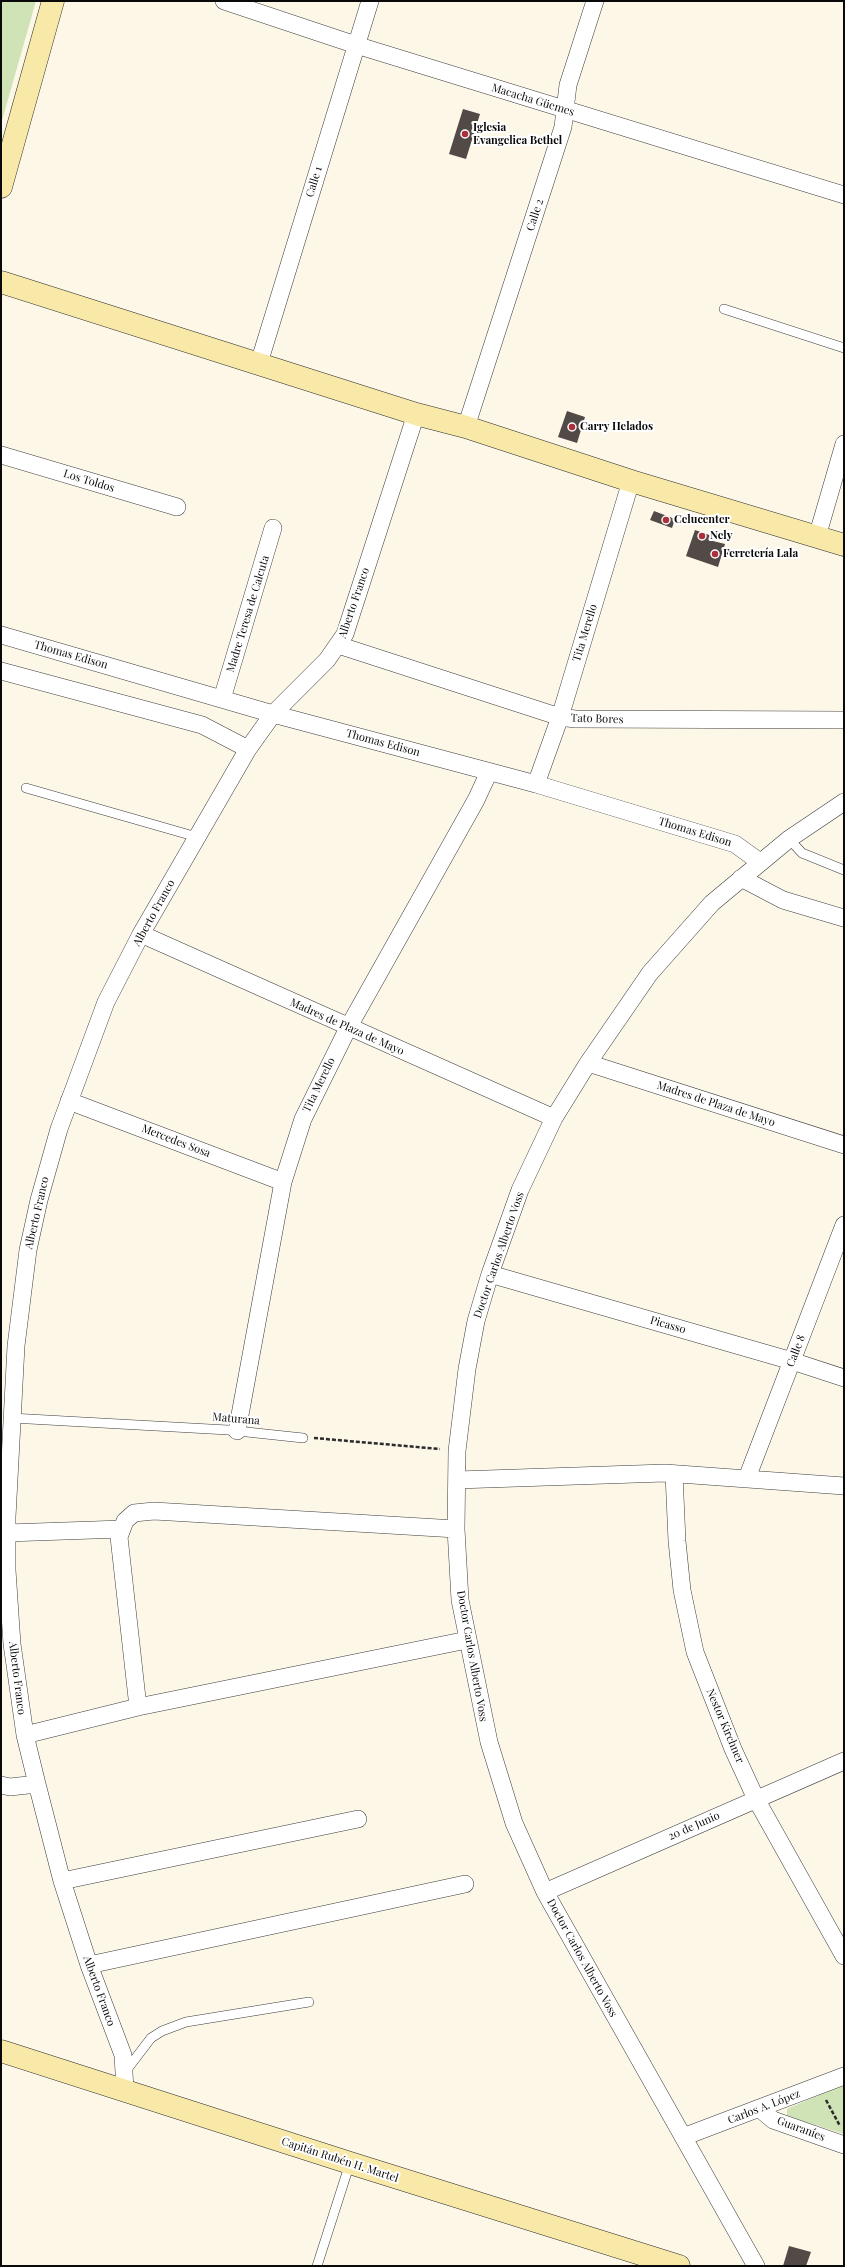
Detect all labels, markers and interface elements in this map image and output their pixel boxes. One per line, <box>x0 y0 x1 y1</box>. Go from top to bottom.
street label: Macacha Güemes <box>490 81 576 119</box>
place label: Iglesia Evangelica Bethel <box>473 121 562 147</box>
marker: Iglesia Evangelica Bethel <box>460 129 470 139</box>
street label: Calle 1 <box>303 165 325 199</box>
street label: Calle 2 <box>524 197 546 233</box>
place label: Carry Helados <box>580 420 653 434</box>
marker: Carry Helados <box>567 422 577 432</box>
street label: Los Toldos <box>62 467 116 495</box>
place label: Celucenter <box>674 513 730 527</box>
marker: Celucenter <box>661 515 671 525</box>
place label: Nely <box>710 529 732 543</box>
marker: Nely <box>697 531 707 541</box>
place label: Ferretería Lala <box>723 547 798 561</box>
marker: Ferretería Lala <box>710 549 720 559</box>
street label: Madre Teresa de Calcuta <box>224 554 272 674</box>
street label: Alberto Franco <box>336 566 372 640</box>
street label: Tita Merello <box>570 603 600 663</box>
street label: Thomas Edison <box>33 638 109 672</box>
street label: Tato Bores <box>570 711 624 727</box>
street label: Thomas Edison <box>345 727 421 759</box>
street label: Thomas Edison <box>657 815 733 849</box>
street label: Alberto Franco <box>130 877 178 949</box>
street label: Madres de Plaza de Mayo <box>288 996 406 1058</box>
street label: Tita Merello <box>300 1055 338 1115</box>
street label: Madres de Plaza de Mayo <box>655 1079 777 1129</box>
street label: Mercedes Sosa <box>140 1122 212 1160</box>
street label: Alberto Franco <box>22 1175 52 1251</box>
street label: Doctor Carlos Alberto Voss <box>471 1190 527 1320</box>
street label: Picasso <box>649 1314 687 1336</box>
street label: Calle 8 <box>784 1333 808 1369</box>
street label: Maturana <box>212 1410 260 1428</box>
street label: Doctor Carlos Alberto Voss <box>454 1589 490 1723</box>
street label: Alberto Franco <box>6 1640 28 1716</box>
street label: Nestor Kirchner <box>703 1687 747 1765</box>
street label: 20 de Junio <box>666 1809 722 1843</box>
street label: Doctor Carlos Alberto Voss <box>544 1897 620 2019</box>
street label: Alberto Franco <box>80 1954 118 2028</box>
street label: Carlos A. López <box>726 2087 802 2127</box>
street label: Guaraníes <box>775 2114 827 2144</box>
street label: Capitán Rubén H. Martel <box>280 2135 400 2185</box>

